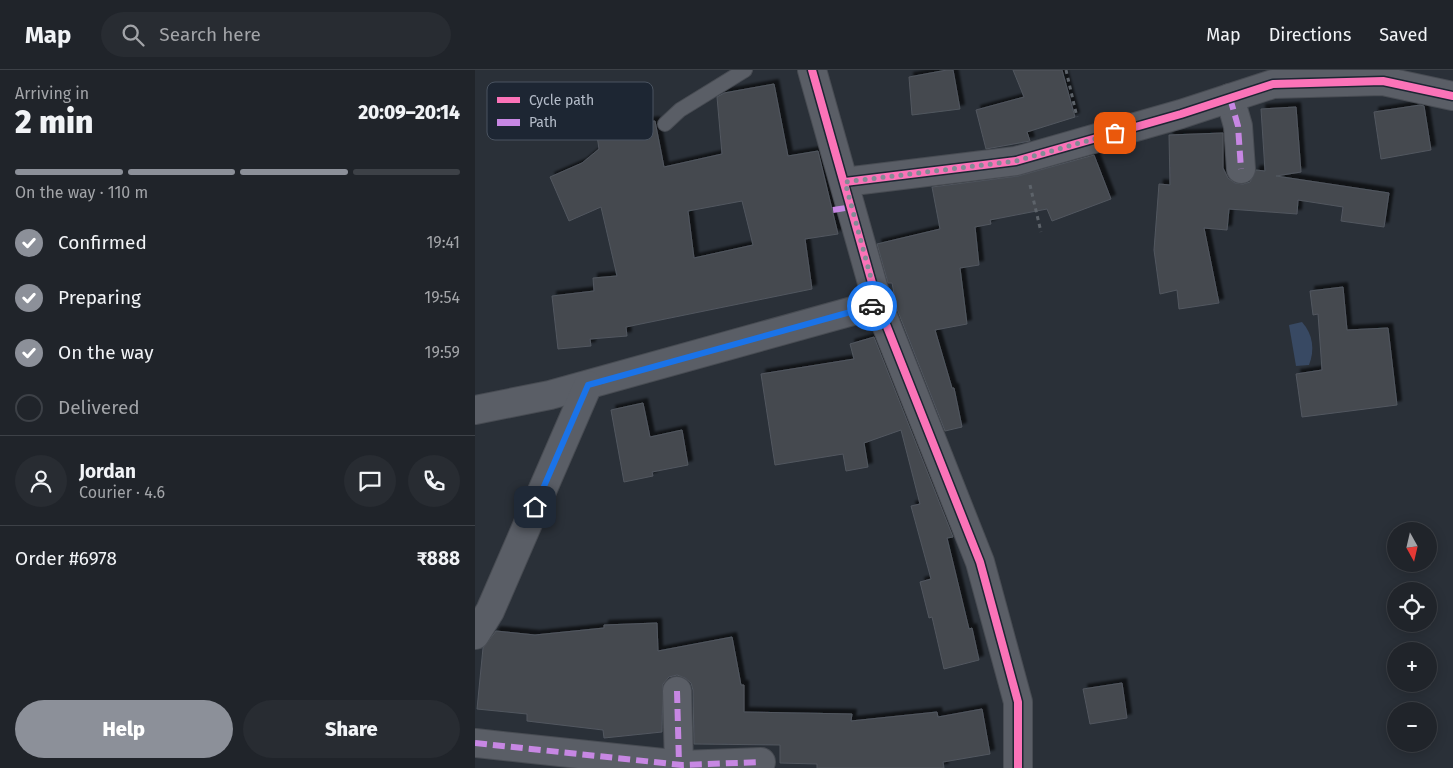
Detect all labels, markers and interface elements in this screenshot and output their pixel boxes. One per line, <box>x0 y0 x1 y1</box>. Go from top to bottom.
search box <box>101 12 451 57</box>
text: Map <box>25 21 71 49</box>
icon: search <box>119 21 147 49</box>
text: Search here <box>159 23 261 46</box>
text: Map <box>1206 24 1241 46</box>
text: Directions <box>1269 24 1351 46</box>
text: Saved <box>1379 24 1428 46</box>
legend <box>487 82 653 140</box>
text: Arriving in <box>15 84 89 103</box>
text: Cycle path <box>529 92 594 109</box>
text: 20:09–20:14 <box>358 101 460 124</box>
text: 2 min <box>15 103 93 141</box>
pin <box>1094 112 1136 154</box>
text: Path <box>529 114 557 131</box>
icon: bag <box>1101 119 1129 147</box>
text: On the way · 110 m <box>15 183 148 202</box>
icon: check <box>15 229 43 257</box>
text: Confirmed <box>58 231 147 254</box>
text: 19:41 <box>426 233 460 252</box>
courier <box>847 281 897 331</box>
icon: check <box>15 284 43 312</box>
text: Preparing <box>58 286 141 309</box>
text: 19:54 <box>424 288 460 307</box>
icon: car <box>858 292 886 320</box>
icon: check <box>15 339 43 367</box>
text: On the way <box>58 341 154 364</box>
text: 19:59 <box>425 343 460 362</box>
text: Delivered <box>58 396 140 419</box>
button: person <box>15 455 67 507</box>
button: chat <box>344 455 396 507</box>
button: phone <box>408 455 460 507</box>
text: Jordan <box>79 460 136 483</box>
text: Courier · 4.6 <box>79 483 165 502</box>
pin <box>514 486 556 528</box>
icon: home <box>521 493 549 521</box>
north arrow <box>1387 522 1437 572</box>
map controls <box>1387 522 1437 752</box>
text: Order #6978 <box>15 547 117 570</box>
text: ₹888 <box>417 547 460 570</box>
button: locate <box>1387 582 1437 632</box>
button: + <box>1387 642 1437 692</box>
button: Help <box>15 700 233 758</box>
button: Share <box>243 700 460 758</box>
button: − <box>1387 702 1437 752</box>

